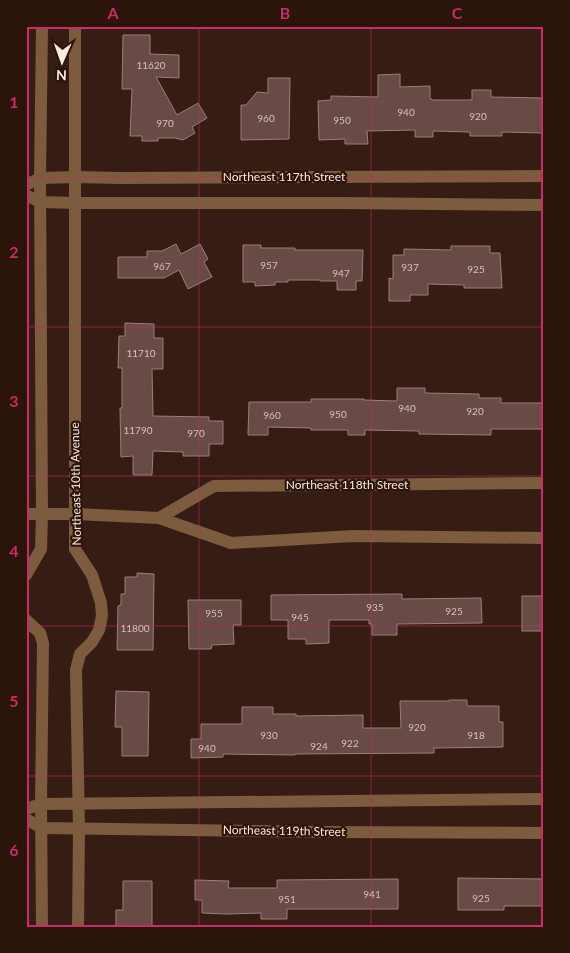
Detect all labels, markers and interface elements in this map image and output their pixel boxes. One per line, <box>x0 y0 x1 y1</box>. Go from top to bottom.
text: A <box>106 3 119 22</box>
text: B <box>280 3 290 22</box>
text: C <box>452 3 463 22</box>
north arrow <box>38 38 88 88</box>
house number: 11620 <box>136 59 166 71</box>
text: N <box>56 67 67 84</box>
text: 1 <box>9 92 19 111</box>
house number: 940 <box>397 106 415 118</box>
house number: 920 <box>469 110 487 122</box>
house number: 960 <box>257 112 275 124</box>
house number: 950 <box>333 114 351 126</box>
house number: 970 <box>156 117 174 129</box>
street label: Northeast 117th Street <box>223 169 346 184</box>
text: 2 <box>9 242 19 261</box>
house number: 957 <box>260 259 278 271</box>
house number: 967 <box>153 260 171 272</box>
house number: 937 <box>401 261 419 273</box>
house number: 925 <box>467 263 485 275</box>
house number: 947 <box>332 267 350 279</box>
house number: 11710 <box>126 347 156 359</box>
text: 3 <box>9 391 19 410</box>
house number: 940 <box>398 402 416 414</box>
house number: 920 <box>466 405 484 417</box>
house number: 950 <box>329 408 347 420</box>
house number: 960 <box>263 409 281 421</box>
street label: Northeast 10th Avenue <box>67 422 84 546</box>
house number: 11790 <box>123 424 153 436</box>
house number: 970 <box>187 427 205 439</box>
street label: Northeast 118th Street <box>286 477 409 492</box>
text: 4 <box>9 541 19 560</box>
house number: 935 <box>366 601 384 613</box>
house number: 925 <box>445 605 463 617</box>
house number: 955 <box>205 607 223 619</box>
house number: 945 <box>291 611 309 623</box>
house number: 11800 <box>120 622 150 634</box>
text: 5 <box>9 691 19 710</box>
house number: 920 <box>408 721 426 733</box>
house number: 930 <box>260 729 278 741</box>
house number: 918 <box>467 729 485 741</box>
house number: 922 <box>341 737 359 749</box>
house number: 924 <box>310 740 328 752</box>
house number: 940 <box>198 742 216 754</box>
street label: Northeast 119th Street <box>223 822 346 839</box>
text: 6 <box>9 840 19 859</box>
house number: 941 <box>363 888 381 900</box>
house number: 925 <box>472 892 490 904</box>
house number: 951 <box>278 893 296 905</box>

